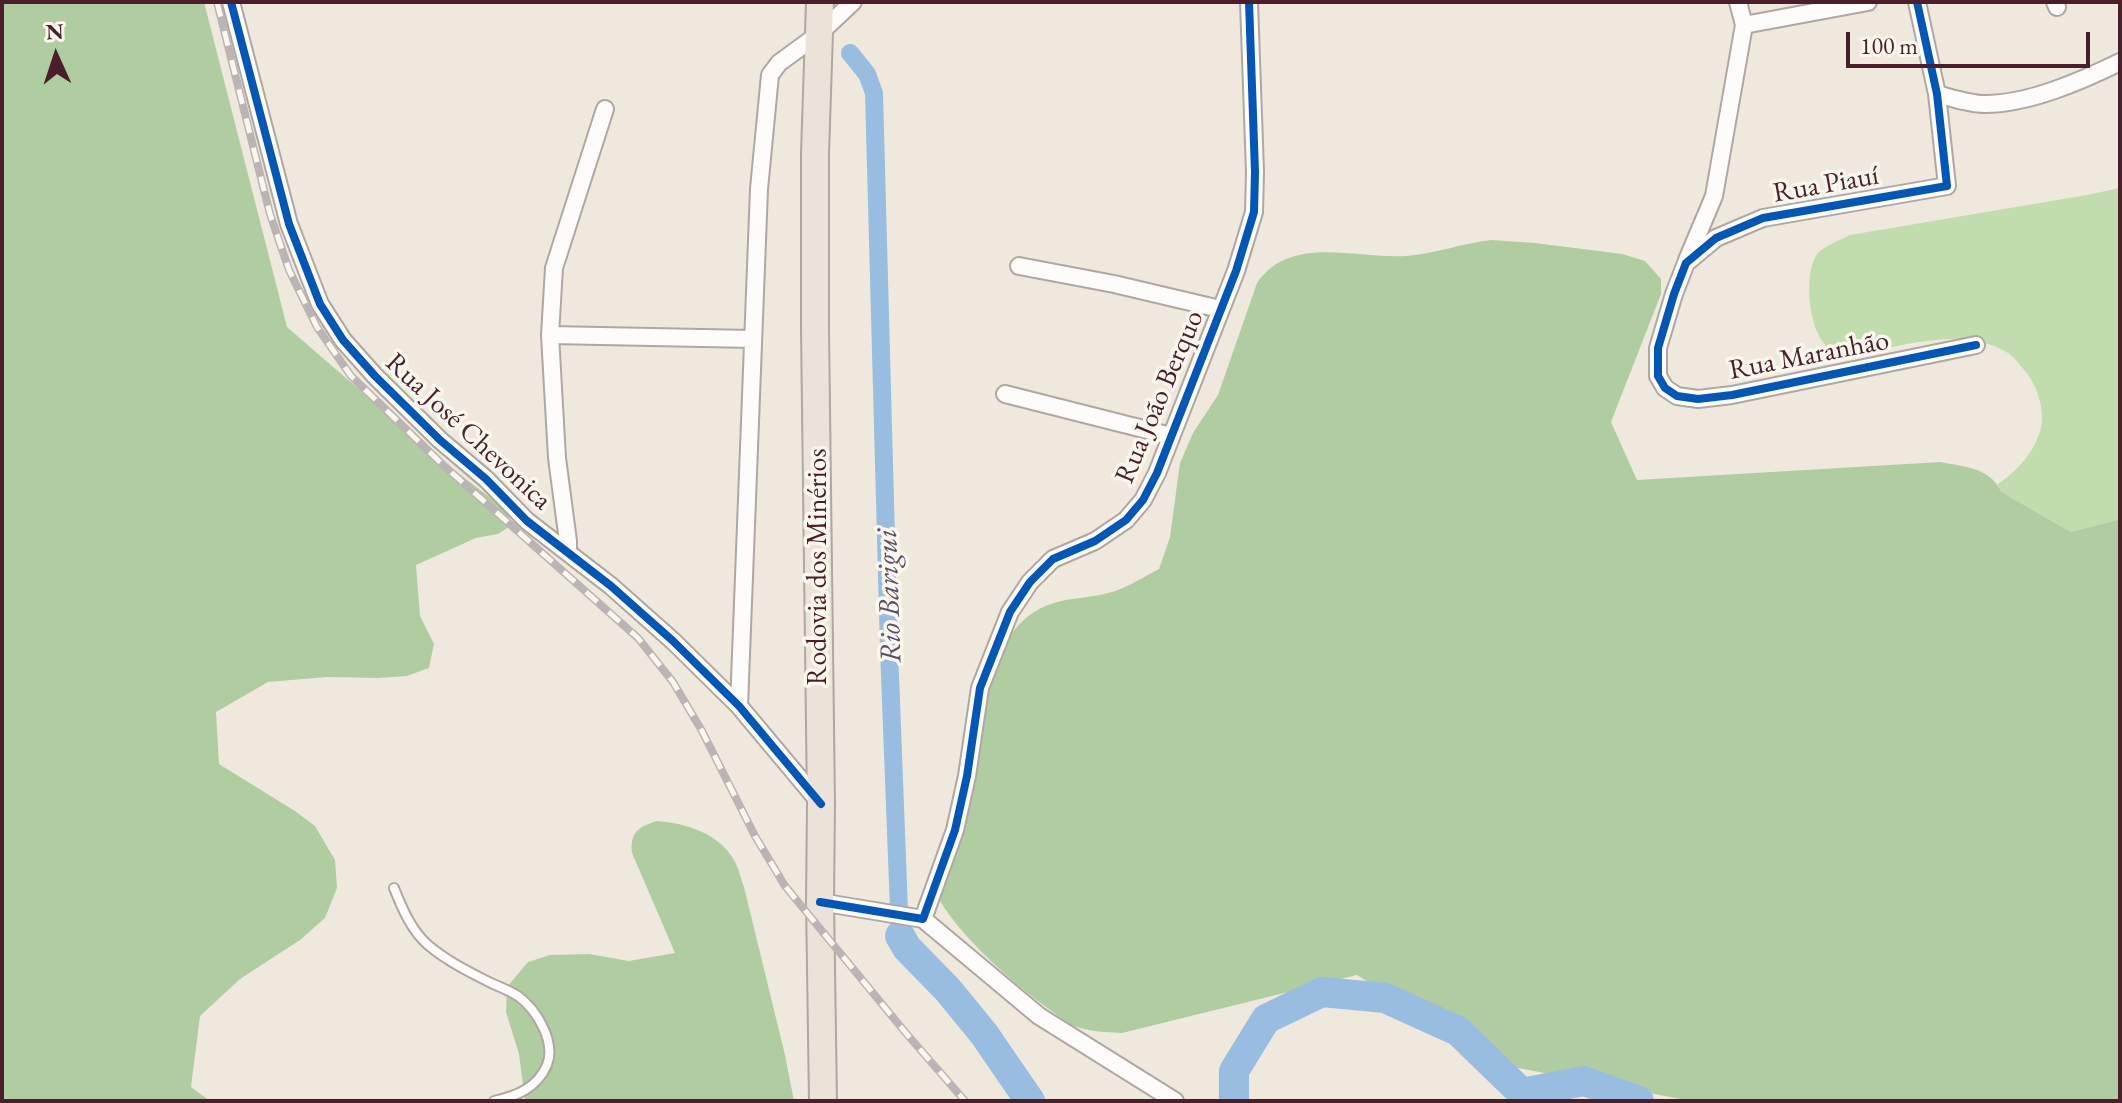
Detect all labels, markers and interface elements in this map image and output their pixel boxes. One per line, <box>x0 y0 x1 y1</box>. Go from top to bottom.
north arrow <box>16 16 96 96</box>
scale bar <box>1850 16 2094 66</box>
text: N <box>45 17 64 46</box>
text: 100 m <box>1860 30 1918 61</box>
street label: Rua Piauí <box>1771 159 1881 211</box>
street label: Rua João Berquo <box>1108 305 1212 489</box>
street label: Rua Maranhão <box>1726 324 1892 388</box>
street label: Rua José Chevonica <box>378 346 558 518</box>
street label: Rodovia dos Minérios <box>801 449 835 685</box>
water label: Rio Barigui <box>870 528 910 664</box>

